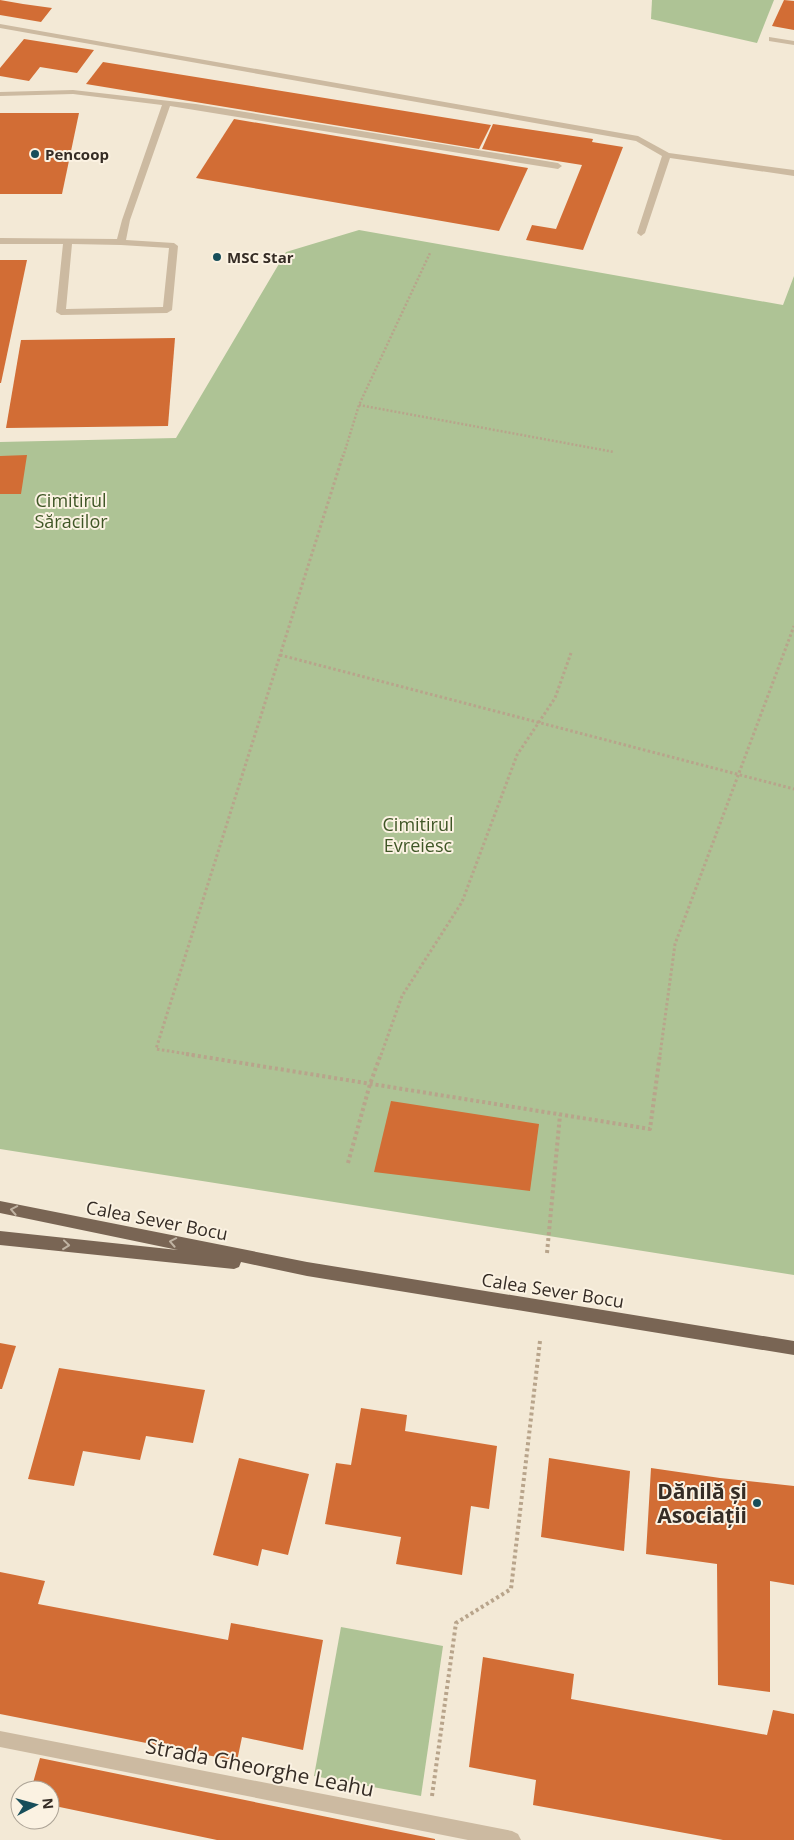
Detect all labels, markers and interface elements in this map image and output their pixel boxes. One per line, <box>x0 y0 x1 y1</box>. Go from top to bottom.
place label: Pencoop <box>45 144 109 164</box>
marker: Pencoop <box>29 148 41 160</box>
place label: MSC Star <box>227 247 294 267</box>
marker: MSC Star <box>211 251 223 263</box>
park label: Cimitirul Săracilor <box>34 488 108 533</box>
park label: Cimitirul Evreiesc <box>383 812 454 857</box>
street label: Calea Sever Bocu <box>84 1194 230 1246</box>
one-way arrow <box>10 1205 18 1216</box>
one-way arrow <box>169 1238 178 1248</box>
one-way arrow <box>62 1239 70 1250</box>
street label: Calea Sever Bocu <box>480 1267 626 1313</box>
place label: Dănilă și Asociații <box>657 1477 747 1529</box>
marker: Dănilă și Asociații <box>751 1497 763 1509</box>
street label: Strada Gheorghe Leahu <box>143 1731 377 1803</box>
north arrow <box>10 1780 60 1830</box>
text: N <box>38 1797 58 1810</box>

